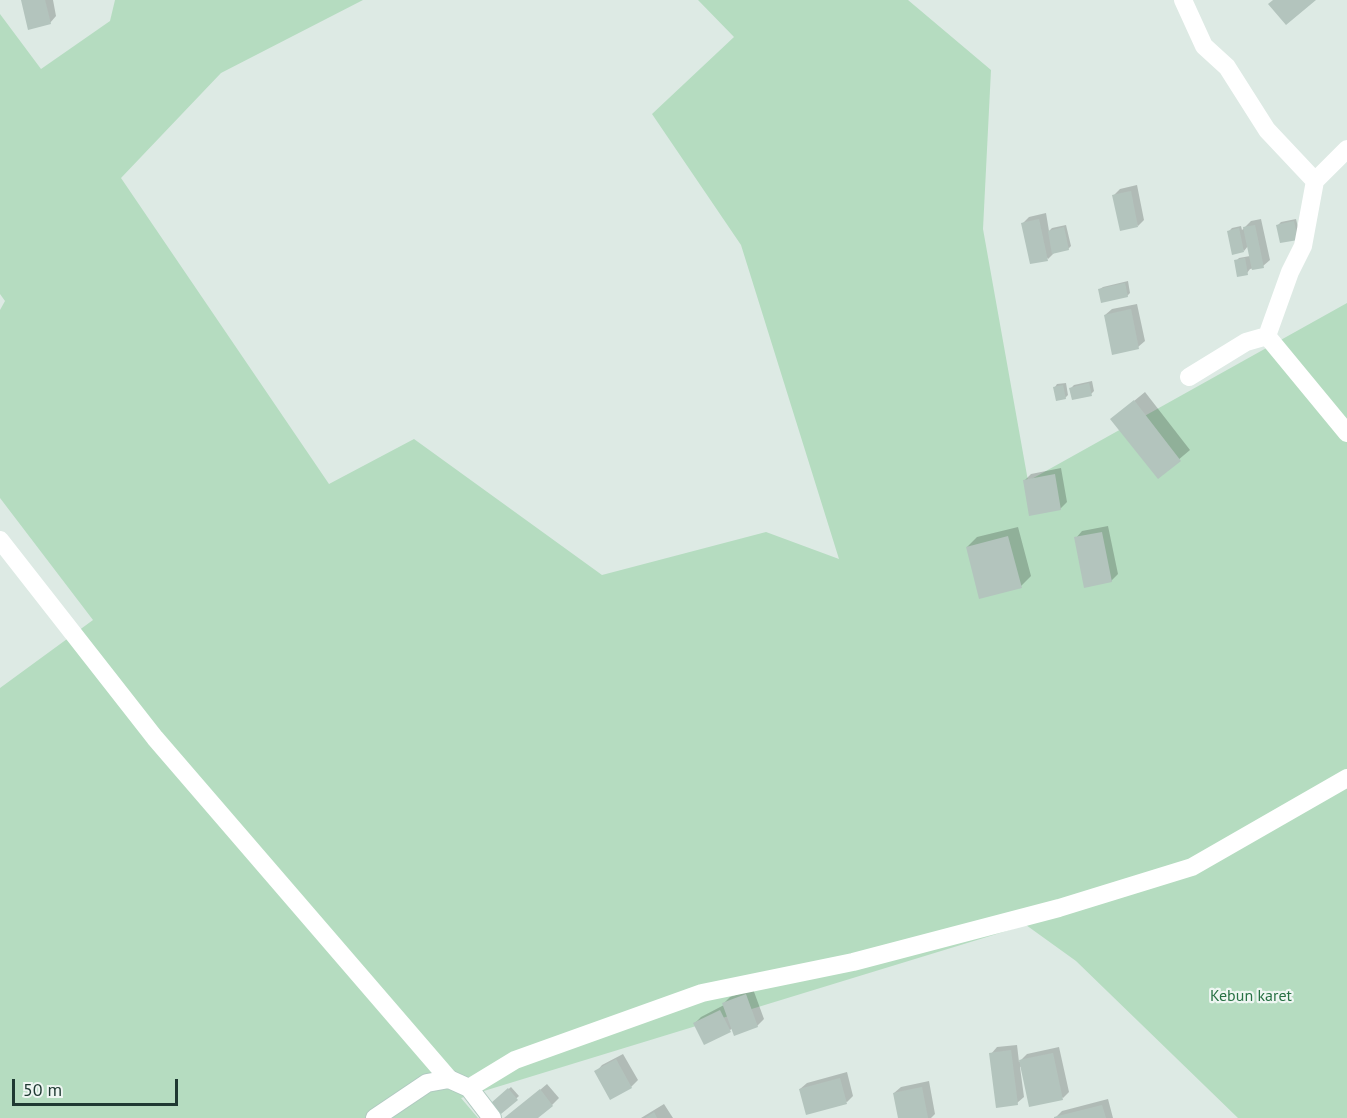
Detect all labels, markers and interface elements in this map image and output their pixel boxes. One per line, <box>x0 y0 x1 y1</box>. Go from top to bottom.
park label: Kebun karet <box>1210 986 1292 1006</box>
scale bar <box>15 1067 182 1105</box>
text: 50 m <box>23 1078 62 1101</box>

